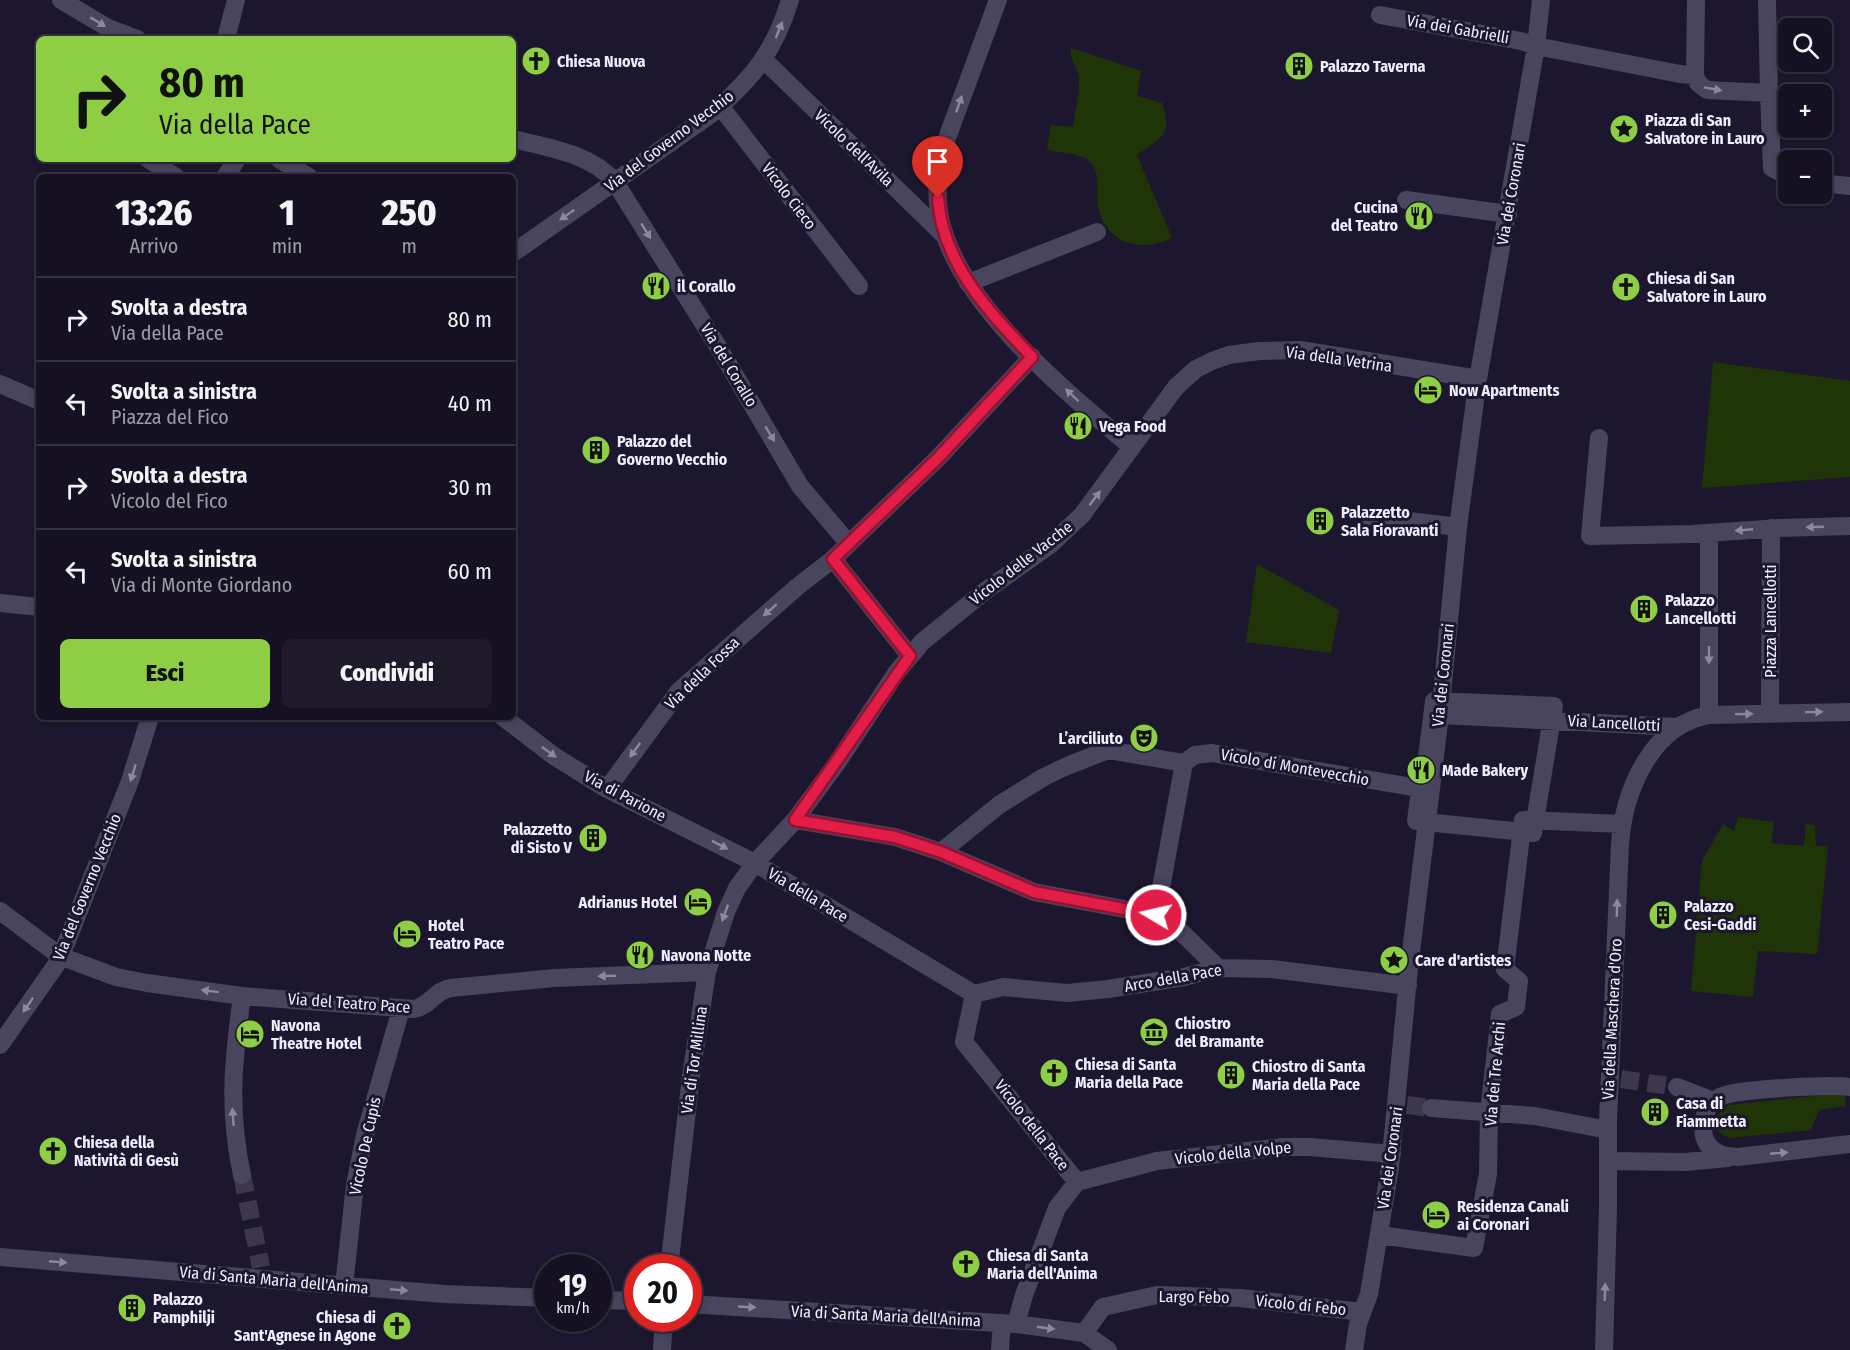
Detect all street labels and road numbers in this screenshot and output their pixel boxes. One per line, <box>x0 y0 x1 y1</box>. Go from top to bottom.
street label: Via dei Gabrielli <box>1405 11 1511 47</box>
street label: Via del Governo Vecchio <box>601 86 737 196</box>
street label: Vicolo dell'Avila <box>811 106 898 191</box>
street label: Via dei Coronari <box>1493 141 1529 247</box>
street label: Vicolo Cieco <box>758 159 820 233</box>
street label: Via del Corallo <box>697 320 761 410</box>
street label: Via della Vetrina <box>1285 342 1393 376</box>
street label: Vicolo delle Vacche <box>966 517 1076 609</box>
street label: Piazza Lancellotti <box>1761 564 1780 678</box>
street label: Via dei Coronari <box>1428 622 1458 728</box>
street label: Via della Fossa <box>661 633 743 713</box>
street label: Via Lancellotti <box>1567 711 1661 735</box>
street label: Vicolo di Montevecchio <box>1219 745 1371 789</box>
street label: Via di Parione <box>581 767 669 826</box>
street label: Via del Governo Vecchio <box>49 811 125 963</box>
street label: Via della Pace <box>765 864 852 926</box>
street label: Via della Maschera d'Oro <box>1598 938 1626 1100</box>
street label: Arco della Pace <box>1123 960 1223 996</box>
street label: Via del Teatro Pace <box>287 989 411 1017</box>
street label: Via di Tor Millina <box>677 1005 711 1115</box>
street label: Via dei Tre Archi <box>1481 1021 1509 1127</box>
street label: Vicolo della Pace <box>991 1076 1073 1174</box>
street label: Vicolo De Cupis <box>345 1095 385 1197</box>
street label: Via dei Coronari <box>1373 1105 1407 1211</box>
street label: Vicolo della Volpe <box>1174 1137 1292 1169</box>
street label: Via di Santa Maria dell'Anima <box>179 1262 370 1298</box>
street label: Largo Febo <box>1158 1287 1230 1307</box>
street label: Vicolo di Febo <box>1255 1291 1347 1319</box>
street label: Via di Santa Maria dell'Anima <box>791 1302 982 1330</box>

